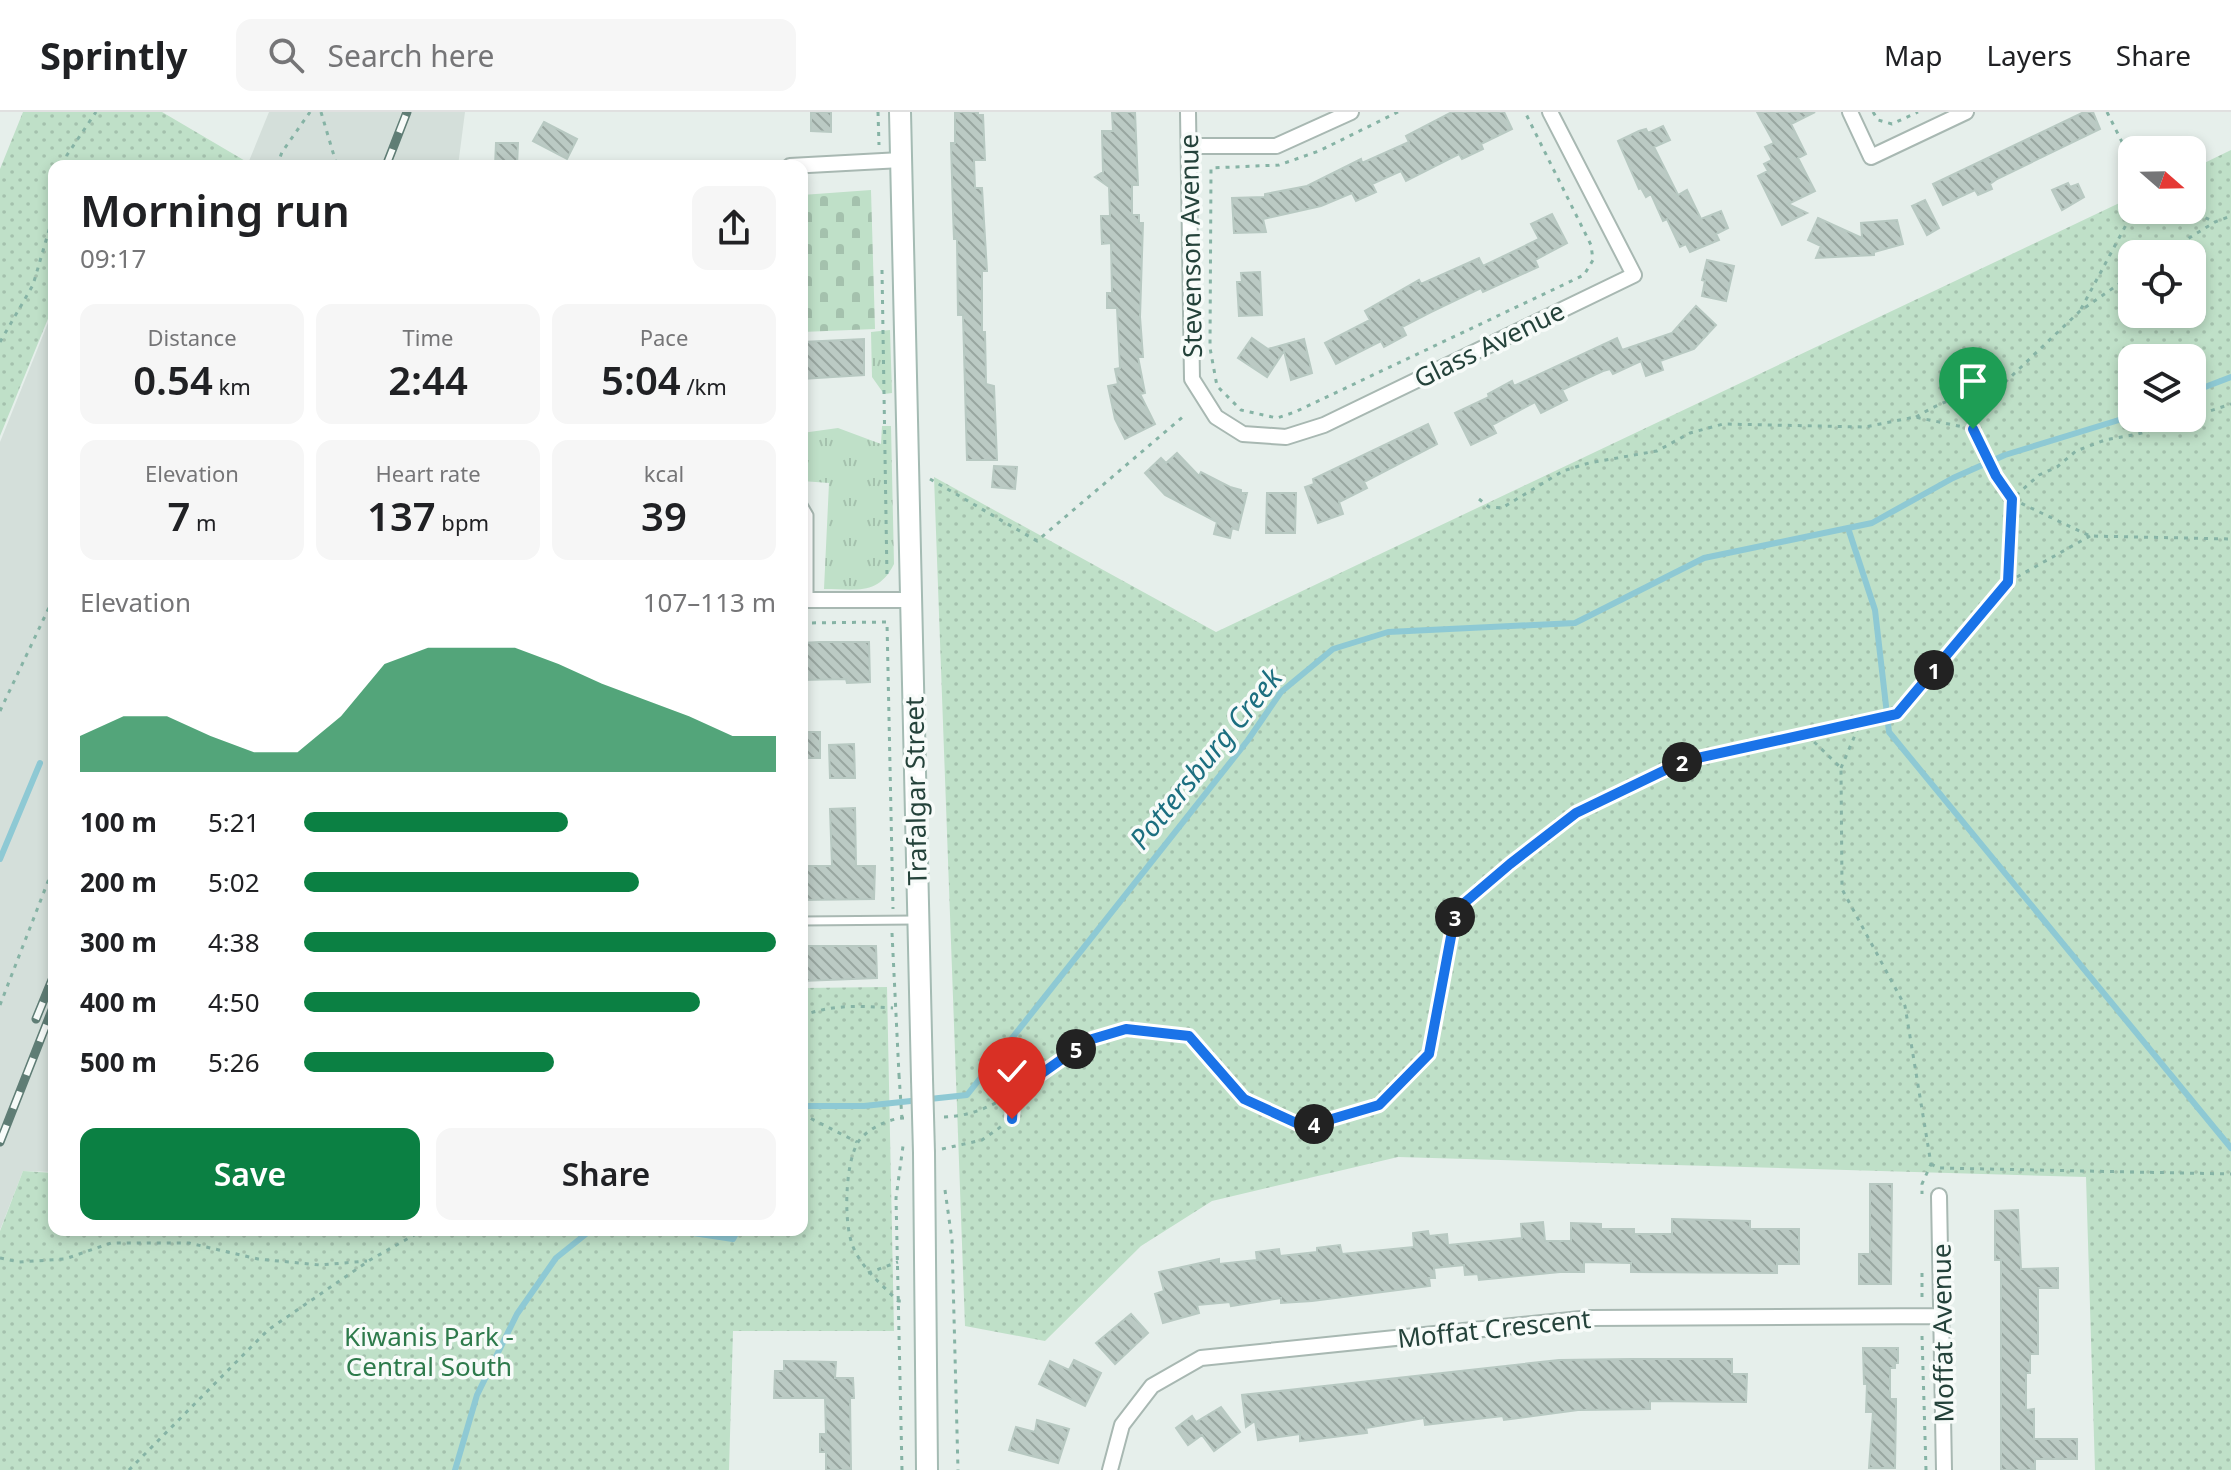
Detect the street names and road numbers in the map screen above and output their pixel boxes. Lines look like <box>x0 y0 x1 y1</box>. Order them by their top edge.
street label: Stevenson Avenue <box>1170 134 1210 358</box>
street label: Glass Avenue <box>1408 292 1570 396</box>
street label: Trafalgar Street <box>895 696 935 886</box>
street label: Moffat Avenue <box>1922 1243 1962 1423</box>
street label: Moffat Crescent <box>1395 1300 1593 1356</box>

